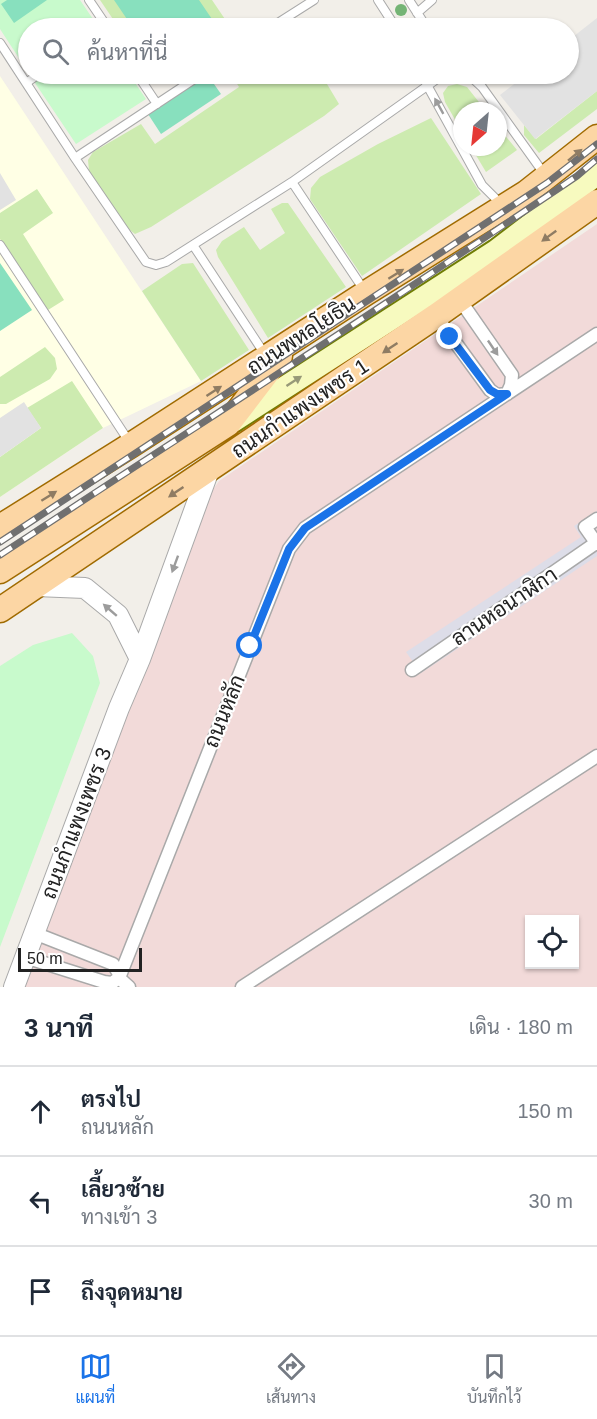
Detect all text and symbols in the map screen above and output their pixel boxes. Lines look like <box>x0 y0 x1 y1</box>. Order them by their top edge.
search box <box>18 18 579 84</box>
icon: search <box>39 35 72 68</box>
text: ค้นหาที่นี่ <box>87 40 167 65</box>
one-way arrow <box>434 97 444 114</box>
north arrow <box>453 102 507 156</box>
one-way arrow <box>567 149 582 162</box>
one-way arrow <box>542 230 558 242</box>
one-way arrow <box>388 269 404 280</box>
street label: ถนนพหลโยธิน <box>242 291 359 379</box>
route end <box>436 323 462 349</box>
one-way arrow <box>487 340 498 356</box>
one-way arrow <box>382 342 398 354</box>
street label: ถนนกำแพงเพชร 1 <box>227 354 373 462</box>
one-way arrow <box>286 375 302 387</box>
one-way arrow <box>206 386 222 397</box>
one-way arrow <box>168 486 184 498</box>
one-way arrow <box>41 490 57 502</box>
one-way arrow <box>169 555 179 573</box>
street label: ลานหอนาฬิกา <box>447 562 561 650</box>
one-way arrow <box>103 603 118 617</box>
route start <box>236 632 262 658</box>
street label: ถนนหลัก <box>199 671 249 751</box>
street label: ถนนกำแพงเพชร 3 <box>37 744 115 902</box>
map controls <box>525 915 579 969</box>
button: locate <box>525 915 579 969</box>
scale bar <box>18 945 142 972</box>
text: 50 m <box>27 950 63 967</box>
text: 3 นาที <box>24 1013 93 1043</box>
text: เดิน · 180 m <box>469 1016 573 1038</box>
text: ตรงไป <box>81 1087 141 1112</box>
icon: ahead <box>24 1095 57 1128</box>
text: 150 m <box>517 1100 573 1122</box>
text: ถนนหลัก <box>81 1116 154 1138</box>
text: เลี้ยวซ้าย <box>81 1177 165 1202</box>
icon: left <box>24 1185 57 1218</box>
text: 30 m <box>529 1190 573 1212</box>
text: ทางเข้า 3 <box>81 1206 157 1228</box>
icon: arrive <box>24 1275 57 1308</box>
text: ถึงจุดหมาย <box>81 1280 183 1305</box>
tab: แผนที่ <box>75 1350 115 1407</box>
tab: เส้นทาง <box>266 1350 316 1407</box>
tab: บันทึกไว้ <box>467 1350 522 1407</box>

